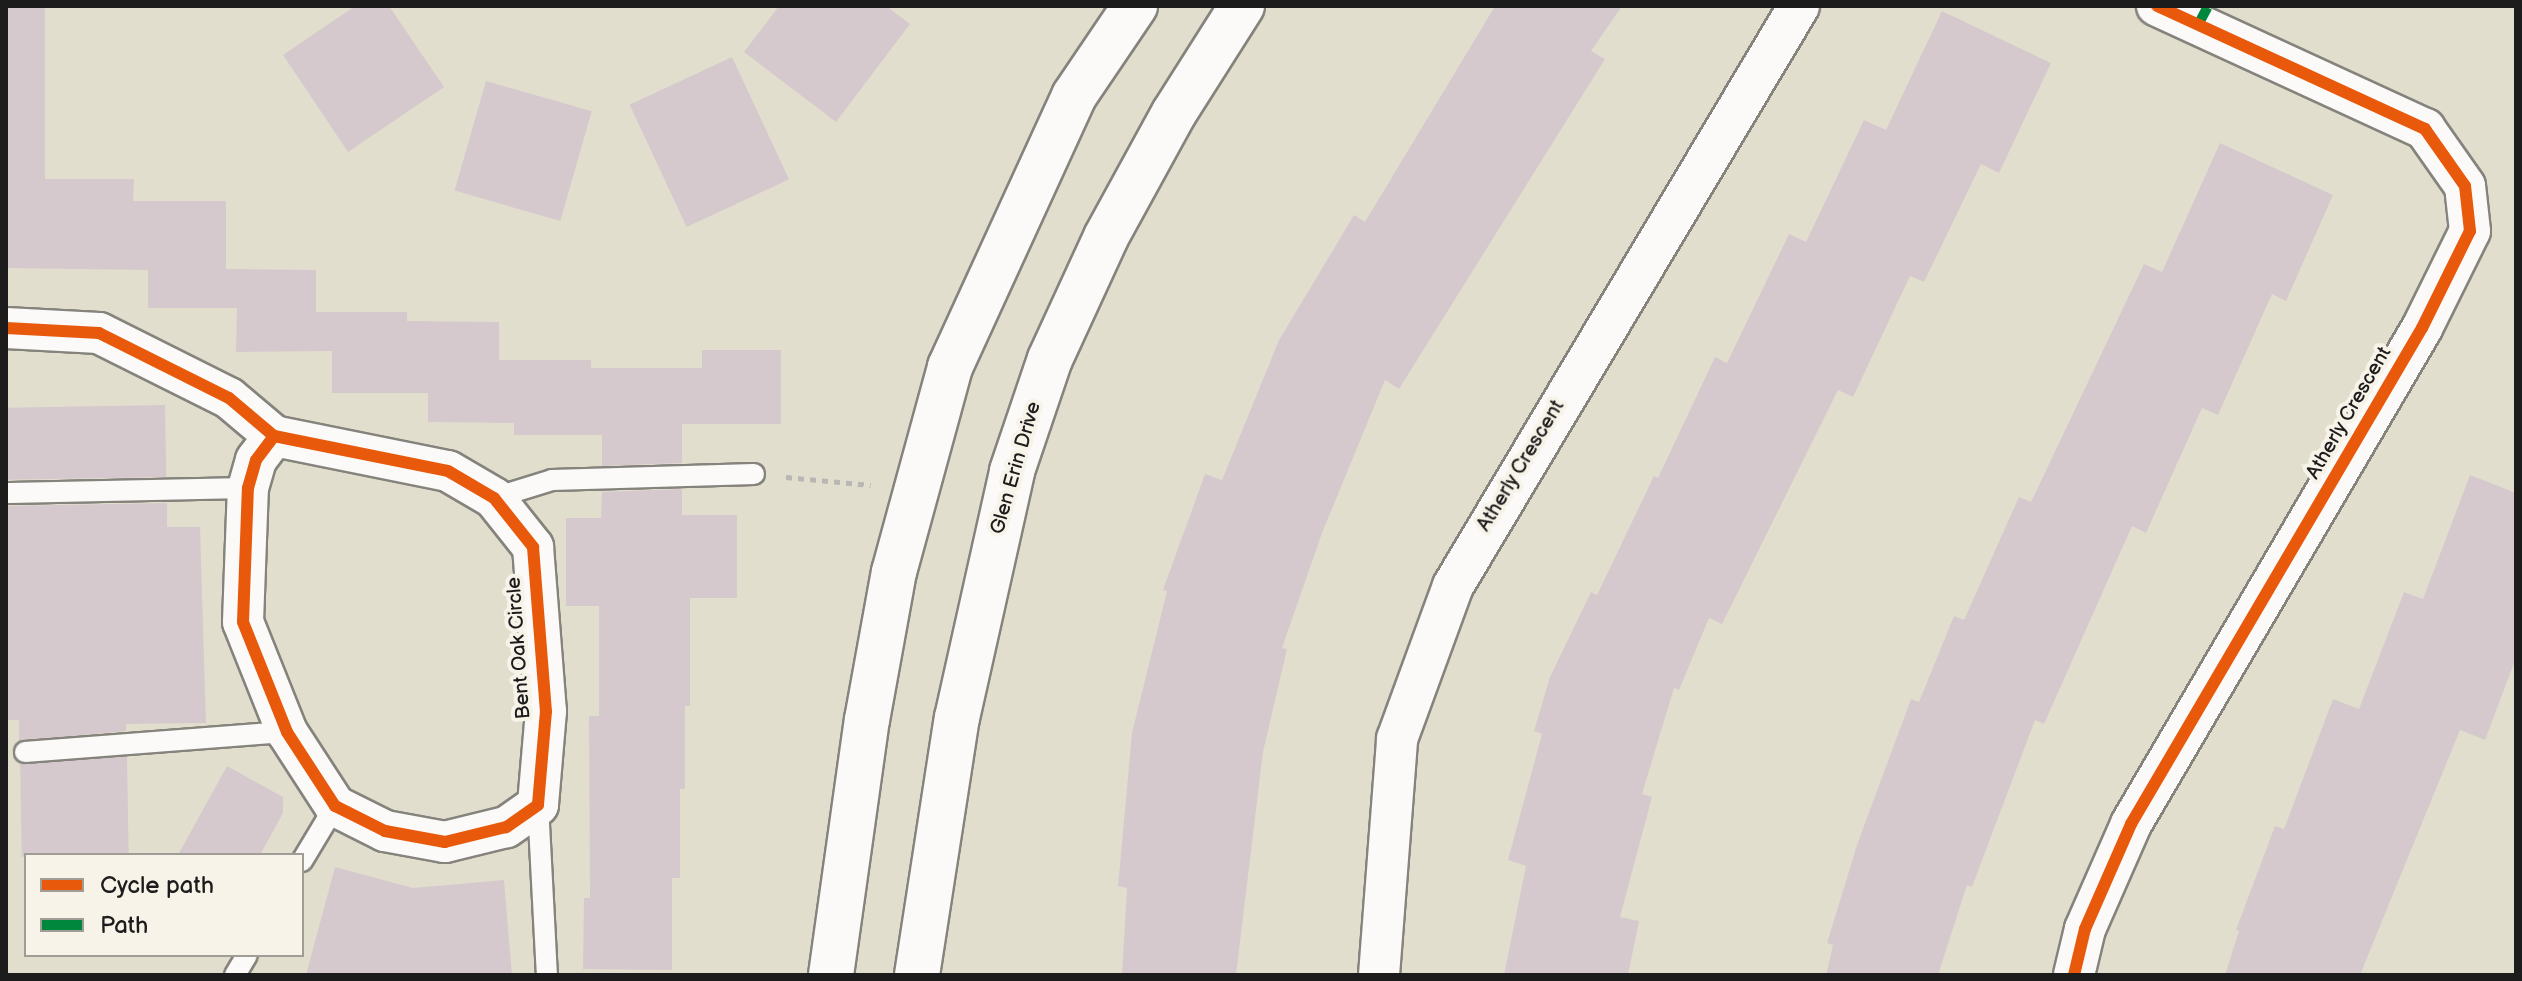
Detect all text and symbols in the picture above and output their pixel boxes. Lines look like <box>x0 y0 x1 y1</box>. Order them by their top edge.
street label: Atherly Crescent <box>2301 342 2397 484</box>
street label: Atherly Crescent <box>1472 395 1570 537</box>
street label: Glen Erin Drive <box>986 399 1046 537</box>
street label: Bent Oak Circle <box>502 576 536 720</box>
legend <box>24 853 304 957</box>
text: Cycle path <box>100 871 214 900</box>
text: Path <box>100 911 148 940</box>

